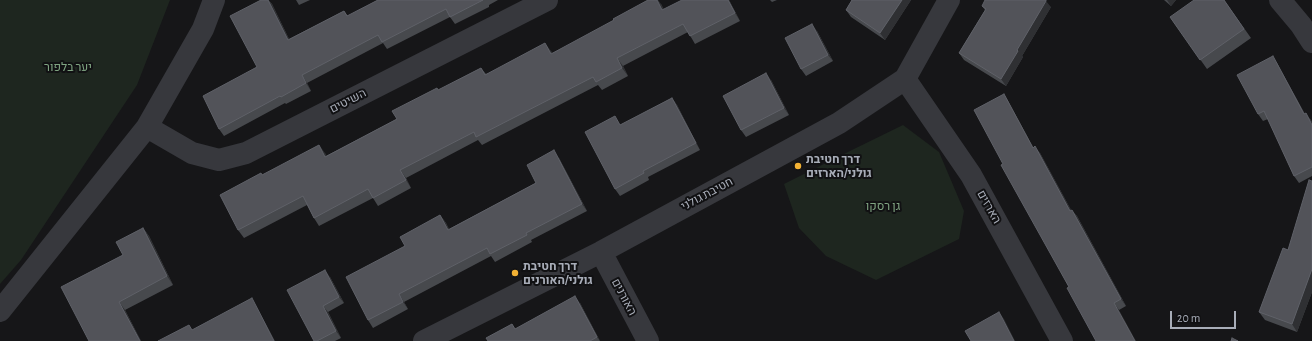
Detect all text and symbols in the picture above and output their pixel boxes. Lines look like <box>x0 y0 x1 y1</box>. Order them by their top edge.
park label: יער בלפור <box>44 60 92 74</box>
street label: השיטים <box>327 86 369 116</box>
place label: דרך חטיבת גולני/הארזים <box>806 152 872 180</box>
marker: דרך חטיבת גולני/הארזים <box>793 161 803 171</box>
street label: חטיבת גולני <box>679 174 735 214</box>
street label: הארזים <box>974 188 1004 226</box>
park label: גן רסקו <box>866 199 900 213</box>
place label: דרך חטיבת גולני/האורנים <box>523 259 593 287</box>
marker: דרך חטיבת גולני/האורנים <box>510 268 520 278</box>
street label: האורנים <box>608 276 640 318</box>
scale bar <box>1172 303 1238 329</box>
text: 20 m <box>1177 312 1200 324</box>

